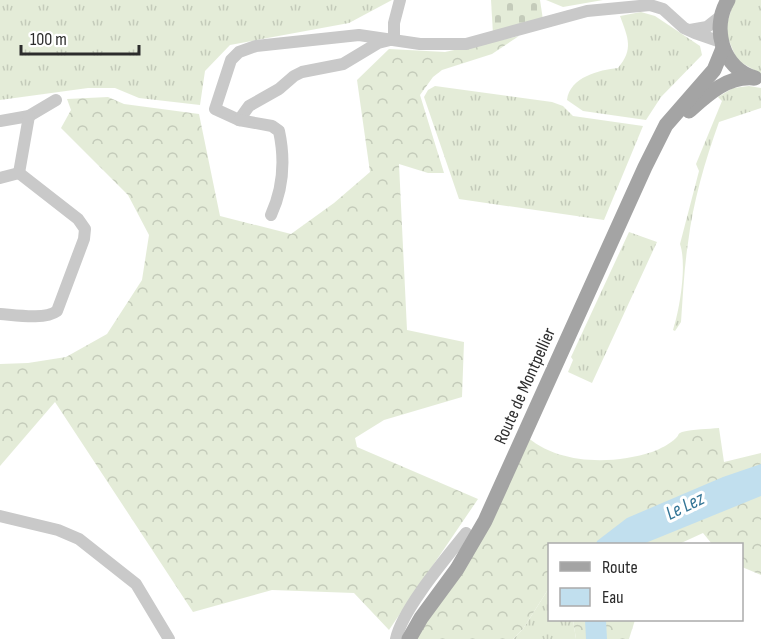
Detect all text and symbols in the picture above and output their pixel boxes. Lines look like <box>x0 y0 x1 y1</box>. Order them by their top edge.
scale bar <box>21 18 140 56</box>
text: 100 m <box>30 29 67 50</box>
street label: Route de Montpellier <box>490 325 560 447</box>
water label: Le Lez <box>662 486 709 526</box>
legend <box>548 543 743 621</box>
text: Route <box>602 557 638 578</box>
text: Eau <box>602 587 624 608</box>

